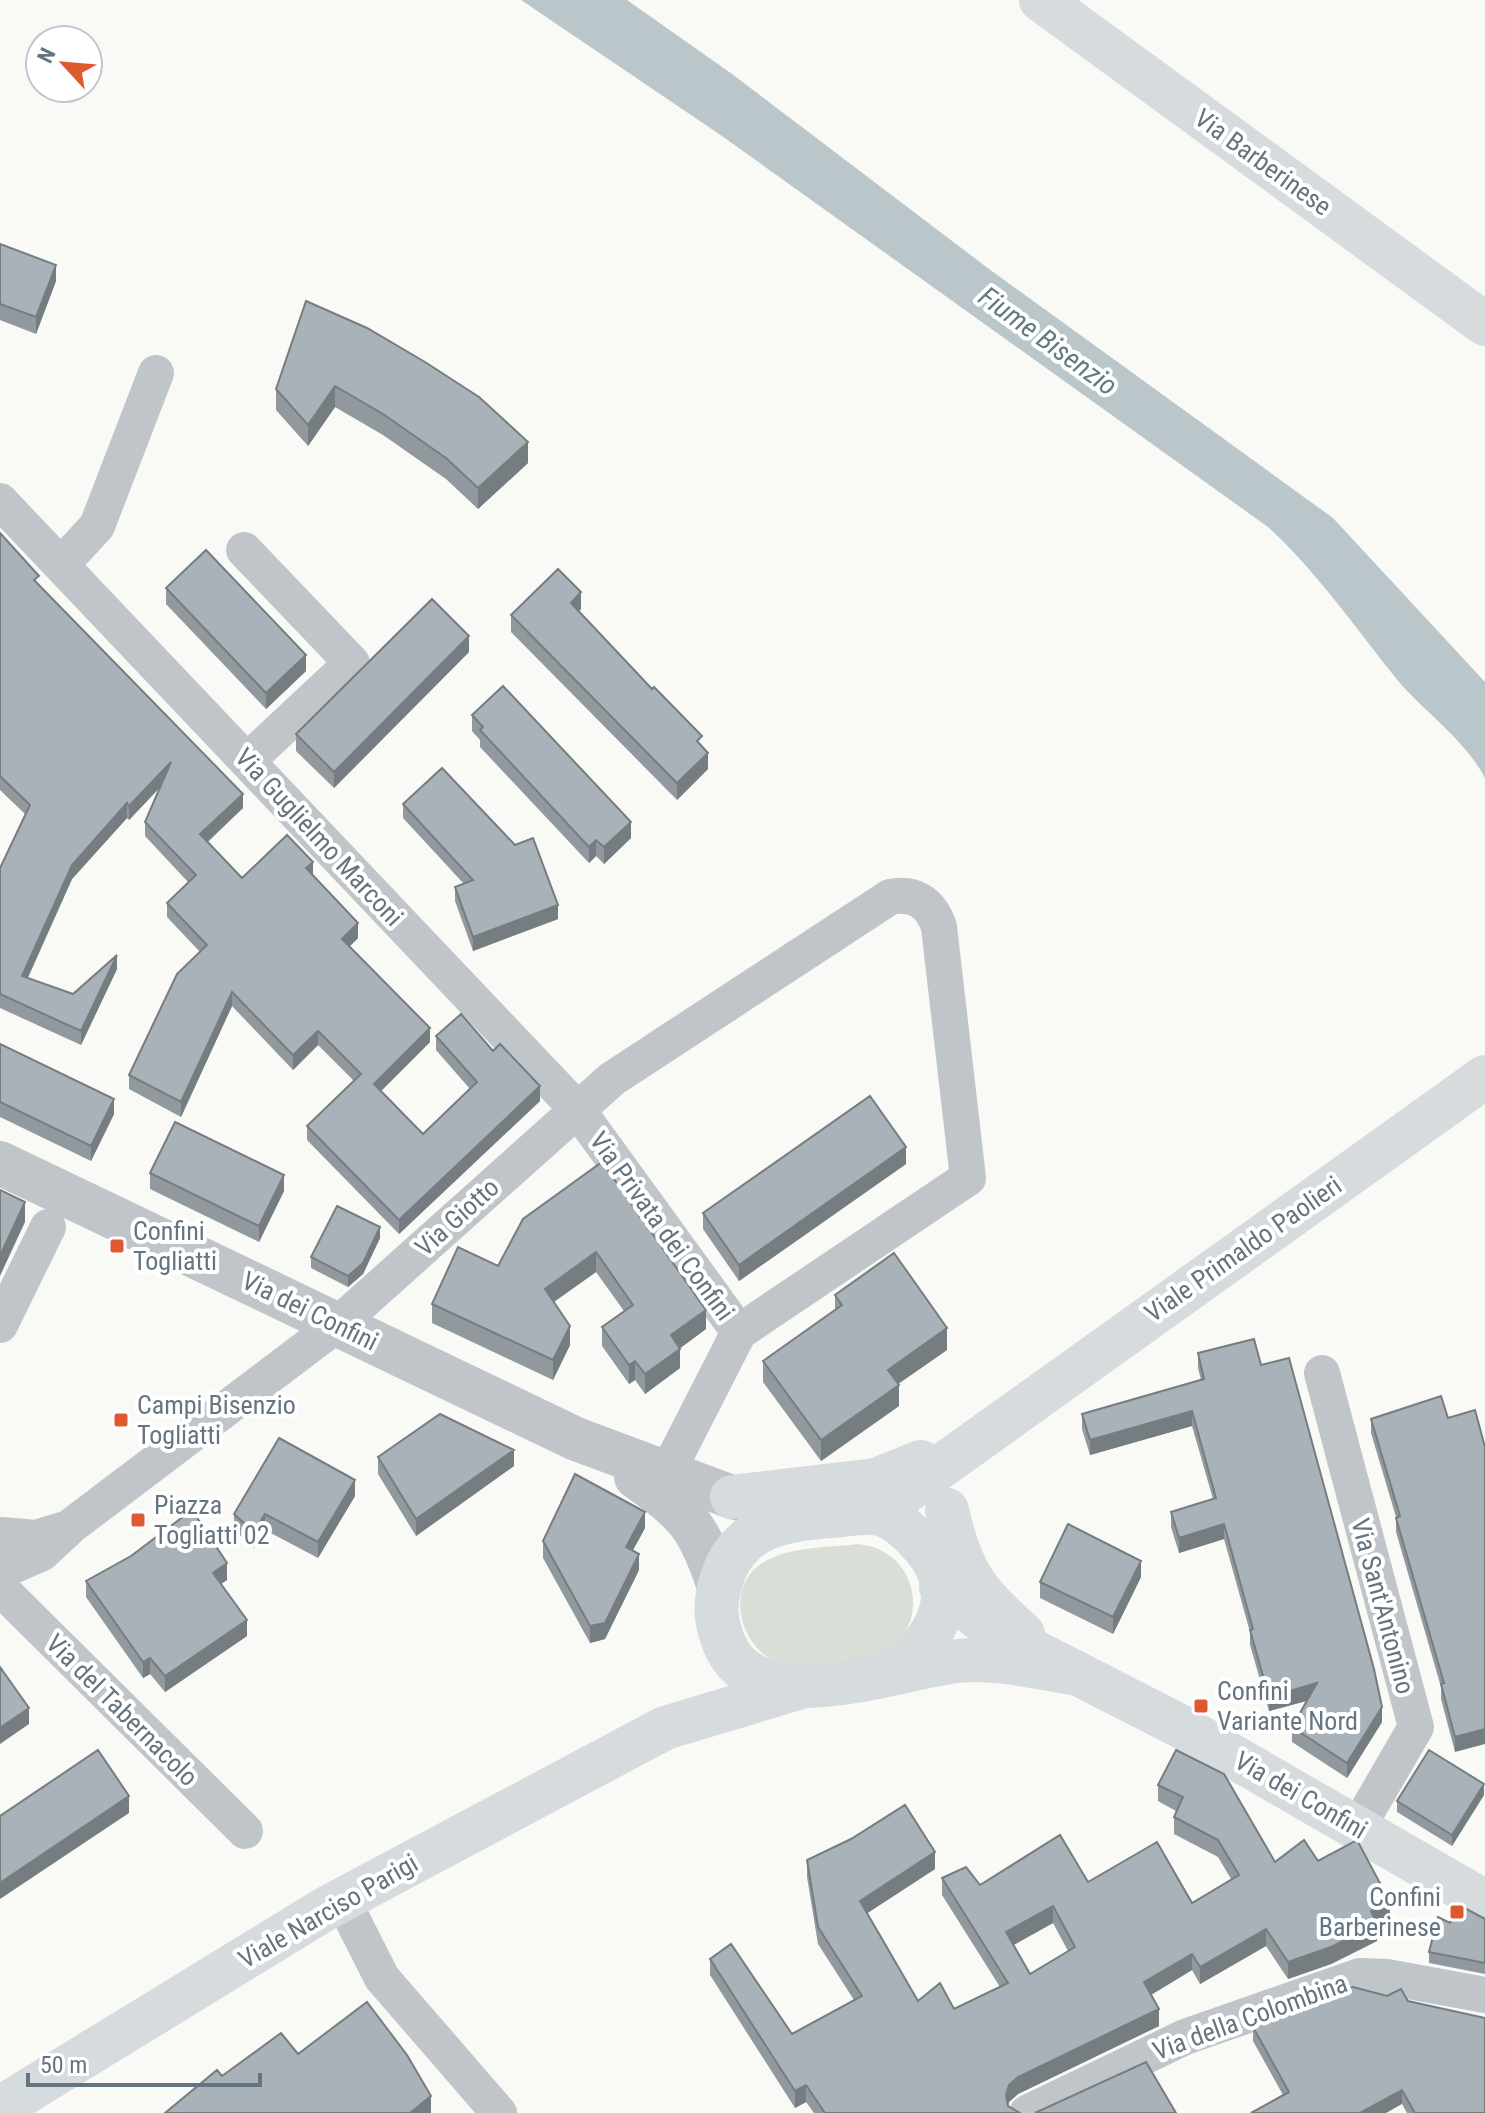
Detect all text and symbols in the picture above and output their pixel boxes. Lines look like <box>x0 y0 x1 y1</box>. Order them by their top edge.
north arrow <box>24 24 104 104</box>
text: N <box>32 44 61 67</box>
street label: Via Barberinese <box>1189 102 1337 222</box>
water label: Fiume Bisenzio <box>972 280 1124 402</box>
street label: Via Guglielmo Marconi <box>229 742 409 932</box>
street label: Via Privata dei Confini <box>584 1126 740 1326</box>
street label: Viale Primaldo Paolieri <box>1139 1170 1347 1328</box>
street label: Via Giotto <box>409 1172 505 1262</box>
place label: Confini Togliatti <box>133 1216 217 1276</box>
marker: Confini Togliatti <box>108 1237 126 1255</box>
street label: Via dei Confini <box>237 1265 383 1357</box>
place label: Campi Bisenzio Togliatti <box>137 1390 296 1450</box>
marker: Campi Bisenzio Togliatti <box>112 1411 130 1429</box>
place label: Piazza Togliatti 02 <box>154 1490 270 1550</box>
marker: Piazza Togliatti 02 <box>129 1511 147 1529</box>
street label: Via Sant'Antonino <box>1345 1515 1421 1697</box>
street label: Via del Tabernacolo <box>40 1628 204 1792</box>
place label: Confini Variante Nord <box>1217 1676 1358 1736</box>
marker: Confini Variante Nord <box>1192 1697 1210 1715</box>
street label: Via dei Confini <box>1230 1745 1372 1845</box>
street label: Viale Narciso Parigi <box>233 1848 423 1974</box>
place label: Confini Barberinese <box>1319 1882 1441 1942</box>
marker: Confini Barberinese <box>1448 1903 1466 1921</box>
street label: Via della Colombina <box>1149 1968 1351 2066</box>
scale bar <box>28 2037 260 2087</box>
text: 50 m <box>40 2051 87 2079</box>

